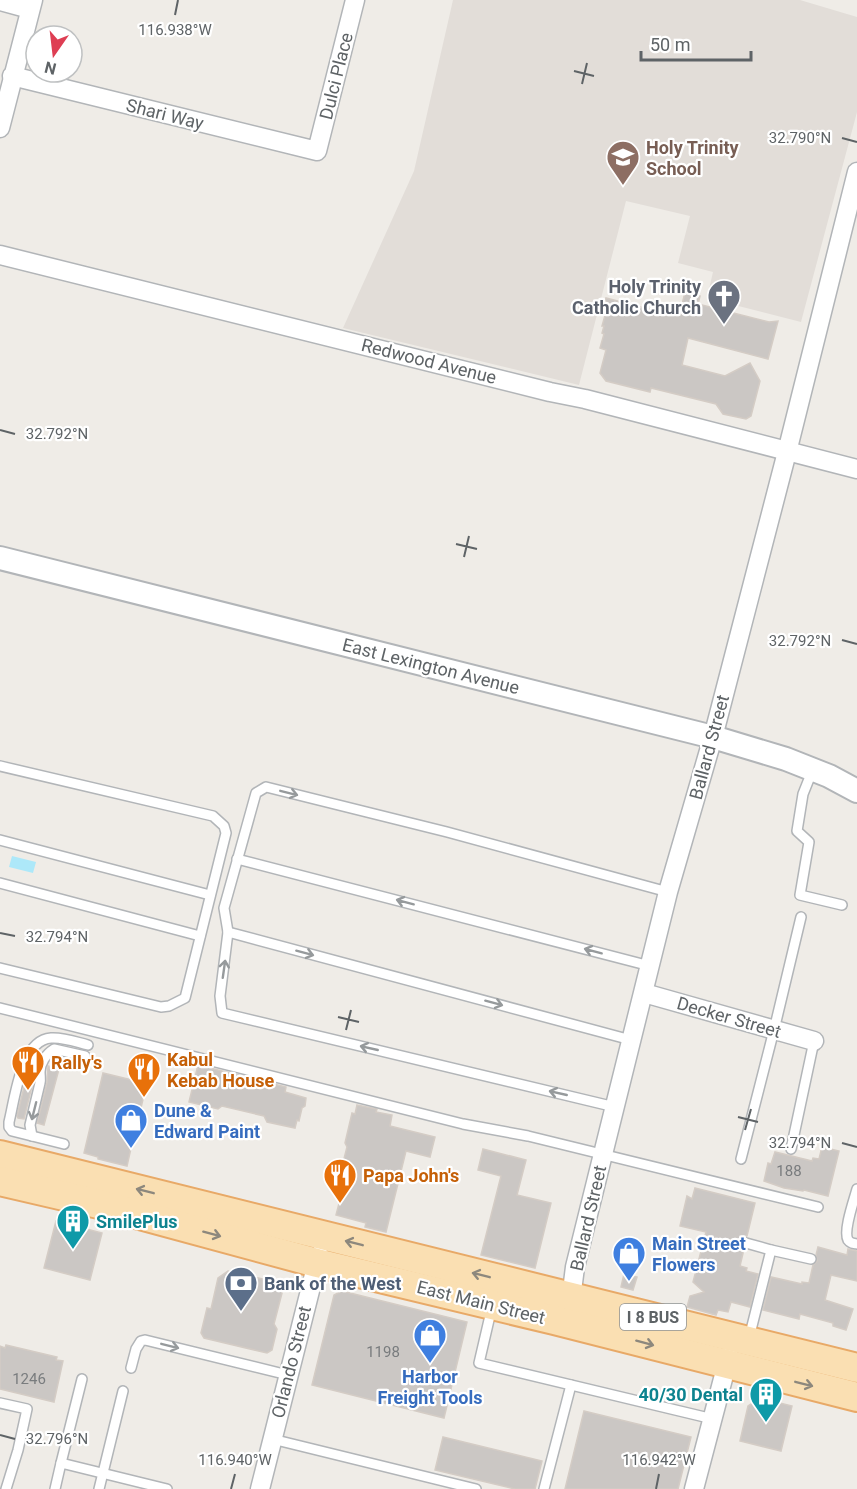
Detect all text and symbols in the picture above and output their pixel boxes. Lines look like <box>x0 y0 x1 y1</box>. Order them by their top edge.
text: 116.938°W <box>138 21 212 39</box>
north arrow <box>24 24 84 84</box>
scale bar <box>641 24 750 62</box>
street label: Dulci Place <box>315 30 357 122</box>
text: 50 m <box>650 34 690 55</box>
text: N <box>43 57 58 79</box>
street label: Shari Way <box>124 94 206 134</box>
text: 32.790°N <box>769 129 831 147</box>
place label: Holy Trinity School <box>646 137 740 179</box>
school or university icon: Holy Trinity School <box>605 139 641 186</box>
place label: Holy Trinity Catholic Church <box>572 276 702 318</box>
church icon: Holy Trinity Catholic Church <box>706 278 742 325</box>
street label: Redwood Avenue <box>359 334 499 388</box>
text: 32.792°N <box>26 425 88 443</box>
text: 32.792°N <box>769 632 831 650</box>
street label: East Lexington Avenue <box>340 634 522 698</box>
street label: Ballard Street <box>685 692 733 802</box>
one-way arrow <box>279 787 298 799</box>
one-way arrow <box>395 896 414 908</box>
text: 32.794°N <box>26 928 88 946</box>
one-way arrow <box>584 945 603 956</box>
one-way arrow <box>295 947 314 959</box>
one-way arrow <box>218 960 229 979</box>
street label: Decker Street <box>675 992 784 1042</box>
one-way arrow <box>484 998 503 1009</box>
one-way arrow <box>360 1042 379 1053</box>
restaurant icon: Rally's <box>10 1044 46 1091</box>
place label: Kabul Kebab House <box>167 1049 274 1091</box>
restaurant icon: Kabul Kebab House <box>126 1051 162 1098</box>
place label: Rally's <box>51 1052 102 1073</box>
one-way arrow <box>549 1087 568 1099</box>
place label: Dune & Edward Paint <box>154 1100 260 1142</box>
one-way arrow <box>27 1101 39 1120</box>
shop icon: Dune & Edward Paint <box>113 1102 149 1149</box>
text: 32.794°N <box>769 1134 831 1152</box>
restaurant icon: Papa John's <box>322 1157 358 1204</box>
house number: 188 <box>776 1162 802 1180</box>
street label: Ballard Street <box>566 1163 610 1273</box>
place label: Papa John's <box>363 1165 459 1186</box>
one-way arrow <box>135 1185 154 1196</box>
building icon: SmilePlus <box>55 1203 91 1250</box>
place label: SmilePlus <box>96 1211 178 1232</box>
one-way arrow <box>202 1229 221 1240</box>
place label: Main Street Flowers <box>652 1233 746 1275</box>
shop icon: Main Street Flowers <box>611 1235 647 1282</box>
one-way arrow <box>344 1237 363 1249</box>
bank icon: Bank of the West <box>223 1265 259 1312</box>
one-way arrow <box>472 1269 491 1281</box>
place label: Bank of the West <box>264 1273 401 1294</box>
street label: East Main Street <box>415 1276 547 1328</box>
street label: Orlando Street <box>267 1304 315 1420</box>
road number: I 8 BUS <box>620 1304 686 1330</box>
shop icon: Harbor Freight Tools <box>412 1317 448 1364</box>
one-way arrow <box>635 1338 654 1350</box>
one-way arrow <box>160 1340 179 1352</box>
house number: 1198 <box>366 1343 400 1361</box>
place label: Harbor Freight Tools <box>378 1366 482 1408</box>
house number: 1246 <box>12 1370 46 1388</box>
building icon: 40/30 Dental <box>748 1376 784 1423</box>
one-way arrow <box>794 1379 813 1390</box>
place label: 40/30 Dental <box>639 1384 743 1405</box>
text: 32.796°N <box>26 1430 88 1448</box>
text: 116.940°W <box>198 1451 272 1469</box>
text: 116.942°W <box>622 1451 696 1469</box>

